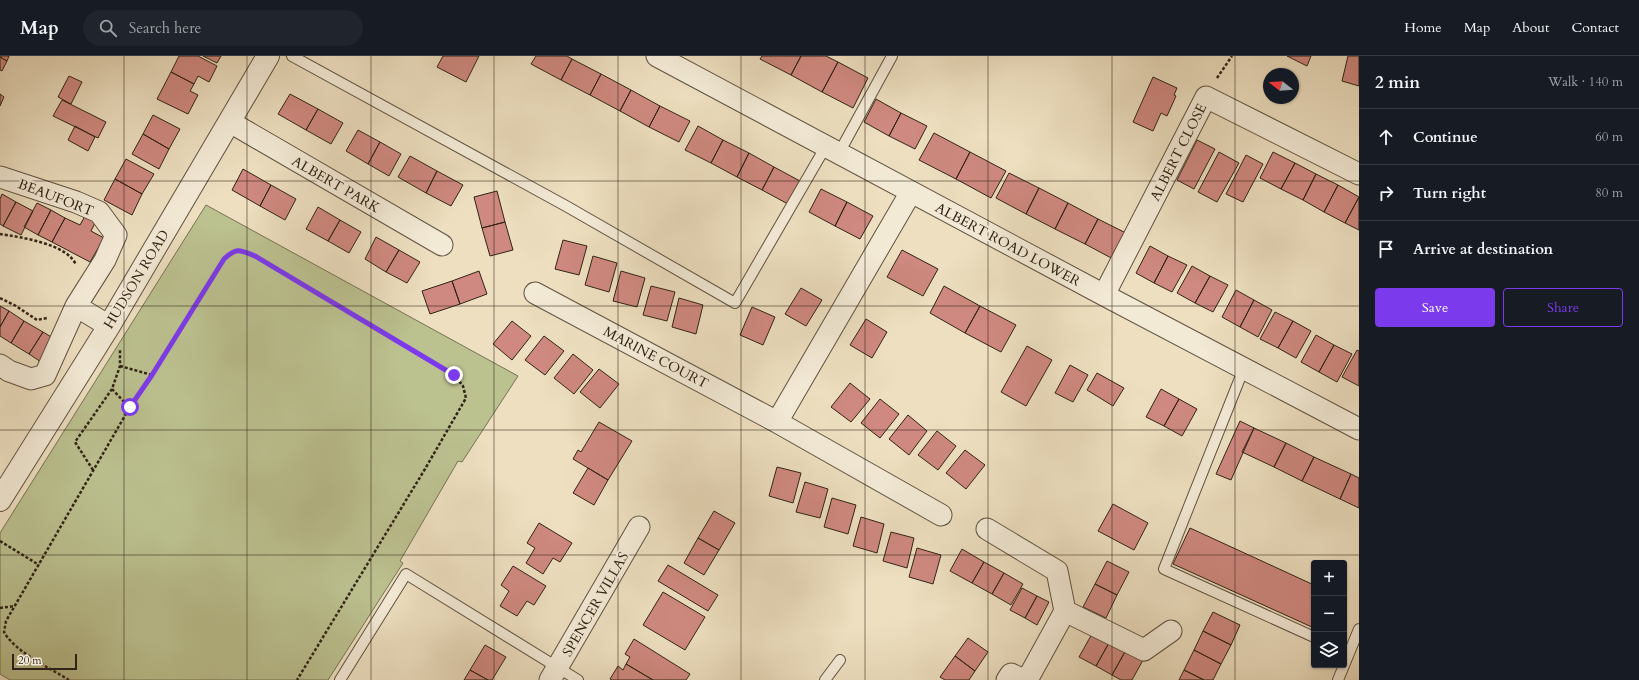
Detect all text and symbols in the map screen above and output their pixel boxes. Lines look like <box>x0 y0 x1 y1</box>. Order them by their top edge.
search box <box>83 10 363 46</box>
text: Map <box>20 15 59 41</box>
icon: search <box>97 17 119 39</box>
text: Search here <box>129 18 201 38</box>
text: Home <box>1404 18 1442 37</box>
text: Map <box>1464 18 1490 37</box>
text: About <box>1512 18 1549 37</box>
text: Contact <box>1571 18 1619 37</box>
north arrow <box>1263 68 1299 104</box>
text: 2 min <box>1375 71 1420 94</box>
text: Walk · 140 m <box>1548 73 1623 91</box>
street label: ALBERT CLOSE <box>1146 100 1211 204</box>
icon: ahead <box>1375 126 1397 148</box>
text: Continue <box>1413 127 1478 147</box>
text: 60 m <box>1595 128 1623 146</box>
street label: ALBERT PARK <box>288 152 384 218</box>
street label: BEAUFORT <box>15 174 96 221</box>
icon: right <box>1375 182 1397 204</box>
text: Turn right <box>1413 183 1486 203</box>
text: 80 m <box>1595 184 1623 202</box>
street label: ALBERT ROAD LOWER <box>932 198 1084 291</box>
street label: HUDSON ROAD <box>99 226 174 332</box>
icon: arrive <box>1375 238 1397 260</box>
text: Arrive at destination <box>1413 239 1553 259</box>
button: Save <box>1375 288 1495 327</box>
button: Share <box>1503 288 1623 327</box>
street label: MARINE COURT <box>600 322 712 393</box>
route end <box>445 366 463 384</box>
route start <box>121 398 139 416</box>
street label: SPENCER VILLAS <box>558 549 633 660</box>
map controls <box>1311 560 1347 668</box>
button: + <box>1311 560 1347 596</box>
button: − <box>1311 596 1347 632</box>
button: layers <box>1311 632 1347 668</box>
scale bar <box>12 652 77 671</box>
text: 20 m <box>18 653 42 668</box>

